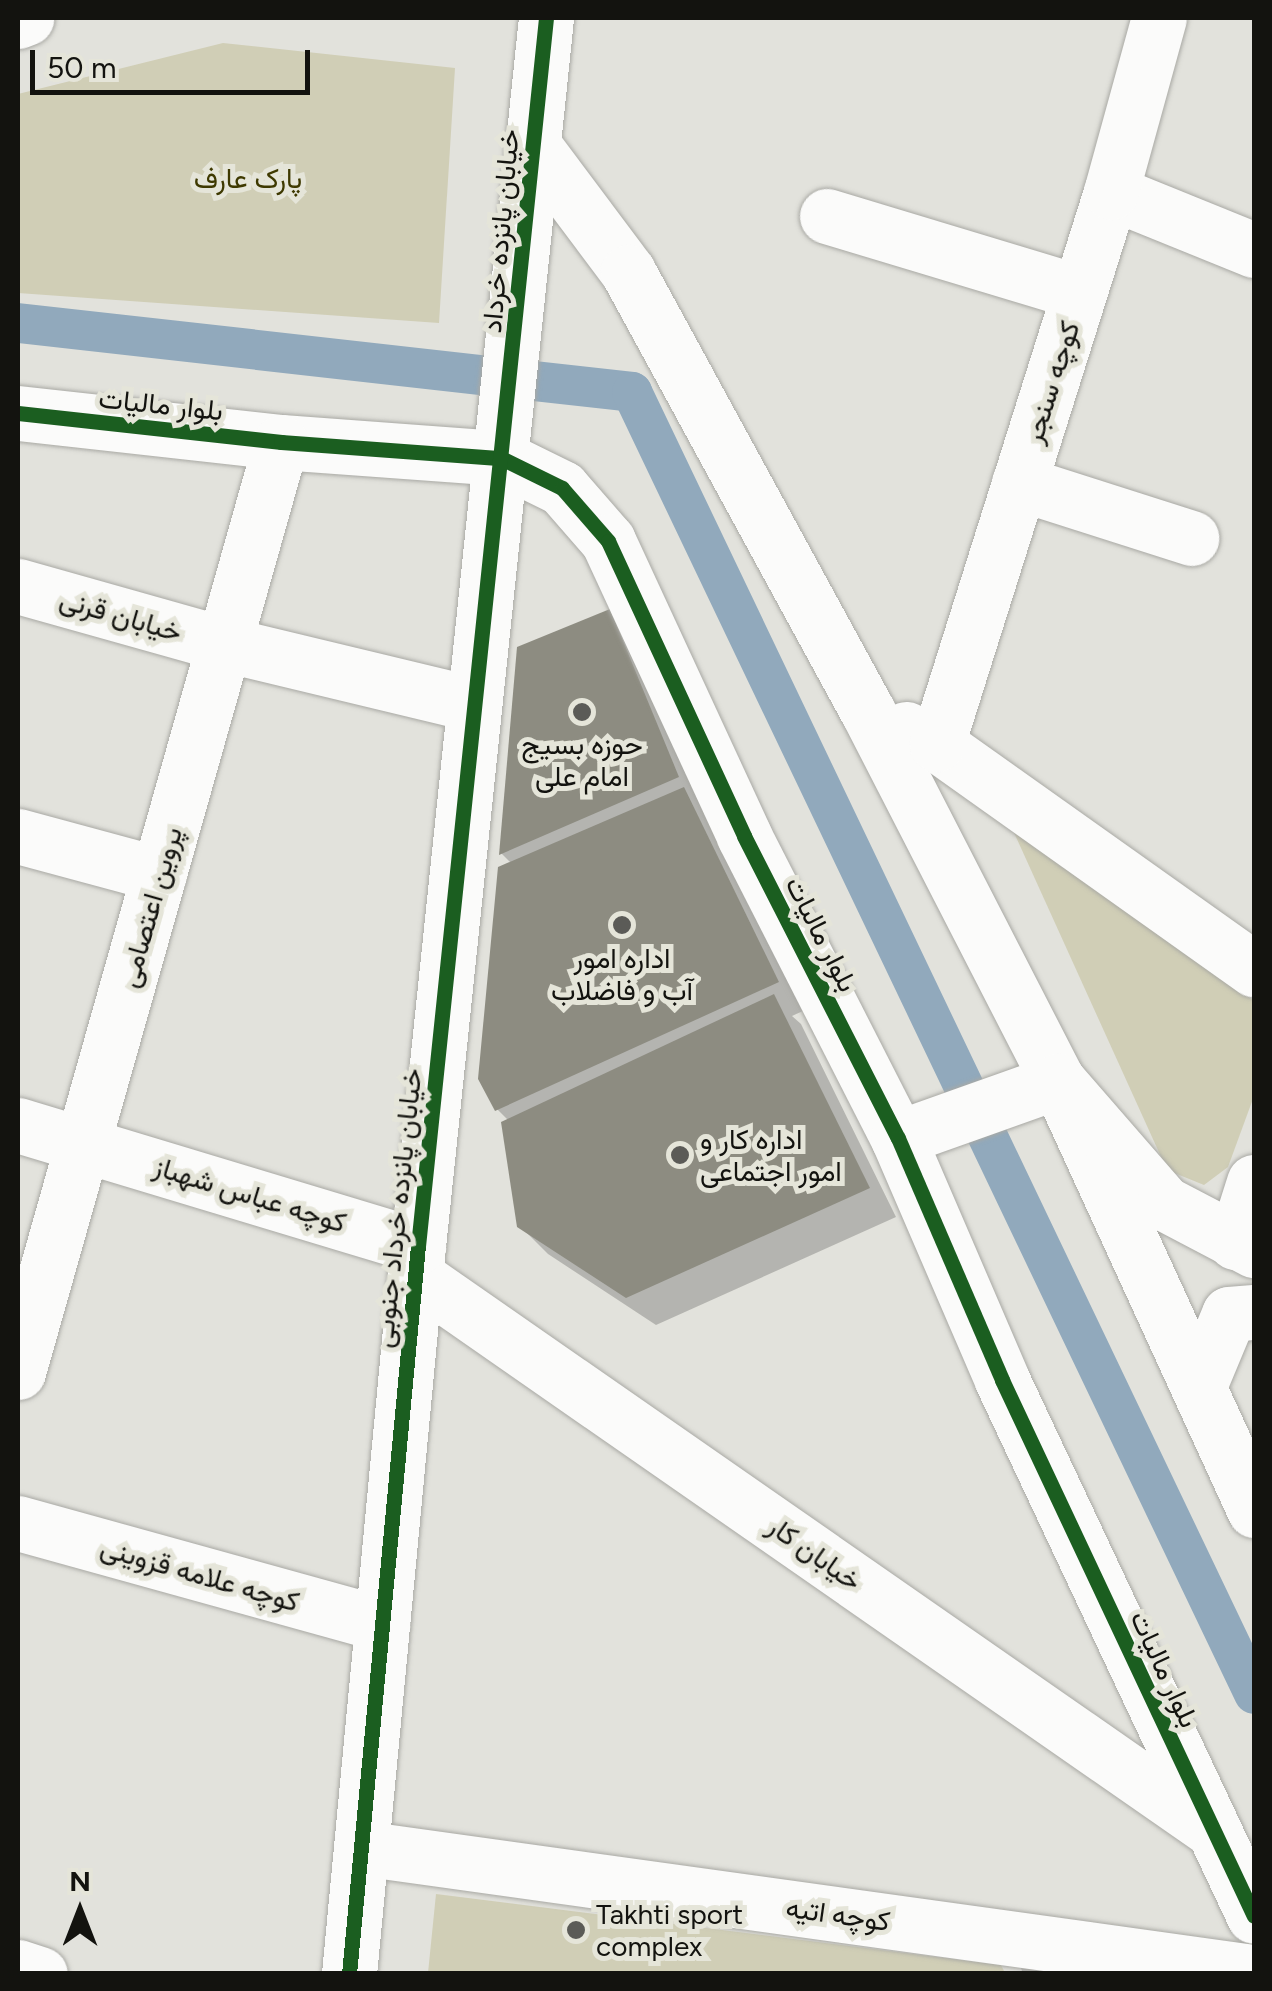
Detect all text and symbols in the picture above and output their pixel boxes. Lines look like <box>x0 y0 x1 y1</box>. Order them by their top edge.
scale bar <box>35 30 315 92</box>
text: 50 m <box>47 49 116 86</box>
street label: خیابان پانزده خرداد <box>474 128 526 334</box>
park label: پارک عارف <box>194 161 302 195</box>
street label: کوچه سنجر <box>1015 317 1087 447</box>
street label: بلوار مالیات <box>97 381 225 427</box>
street label: خیابان قرنی <box>56 582 186 648</box>
marker: حوزه بسیج امام علی <box>571 701 593 723</box>
place label: حوزه بسیج امام علی <box>521 727 643 793</box>
street label: پروین اعتصامی <box>111 823 189 991</box>
street label: بلوار مالیات <box>779 871 865 997</box>
marker: اداره امور آب و فاضلاب <box>611 914 633 936</box>
place label: اداره امور آب و فاضلاب <box>551 941 693 1007</box>
street label: خیابان پانزده خرداد جنوبی <box>366 1067 428 1349</box>
place label: اداره کار و امور اجتماعی <box>700 1122 842 1188</box>
marker: اداره کار و امور اجتماعی <box>669 1144 691 1166</box>
street label: کوچه عباس شهباز <box>150 1149 350 1239</box>
street label: خیابان کار <box>762 1509 868 1597</box>
street label: کوچه علامه قزوینی <box>97 1530 303 1618</box>
street label: بلوار مالیات <box>1123 1605 1207 1733</box>
north arrow <box>30 1861 130 1961</box>
text: N <box>69 1864 91 1898</box>
street label: کوچه اتیه <box>784 1890 892 1938</box>
place label: Takhti sport complex <box>596 1897 743 1963</box>
marker: Takhti sport complex <box>565 1919 587 1941</box>

